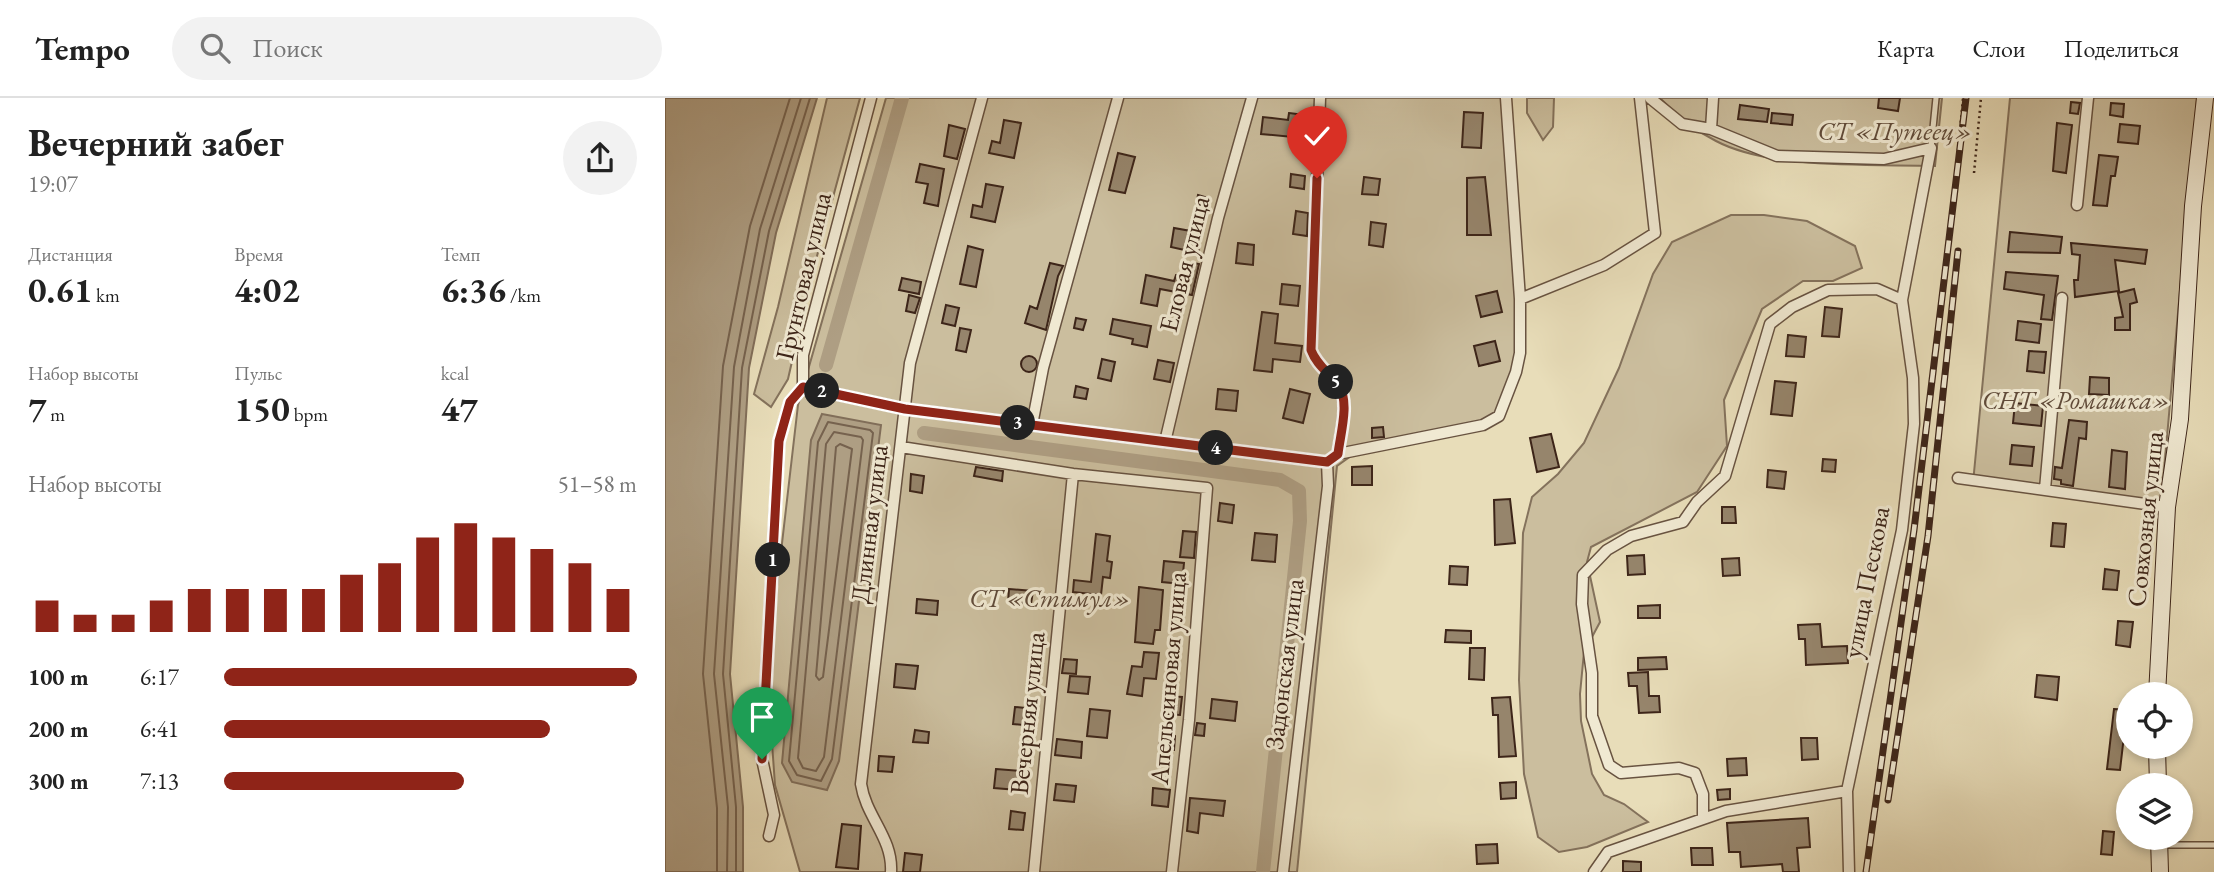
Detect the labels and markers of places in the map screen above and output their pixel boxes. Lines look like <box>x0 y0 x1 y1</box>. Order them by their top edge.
pin <box>1287 106 1347 178</box>
pin: 5 <box>1319 364 1353 400</box>
pin: 2 <box>805 374 839 408</box>
pin: 3 <box>1001 406 1035 440</box>
pin: 4 <box>1199 430 1233 466</box>
pin: 1 <box>755 542 791 578</box>
pin <box>732 687 792 759</box>

